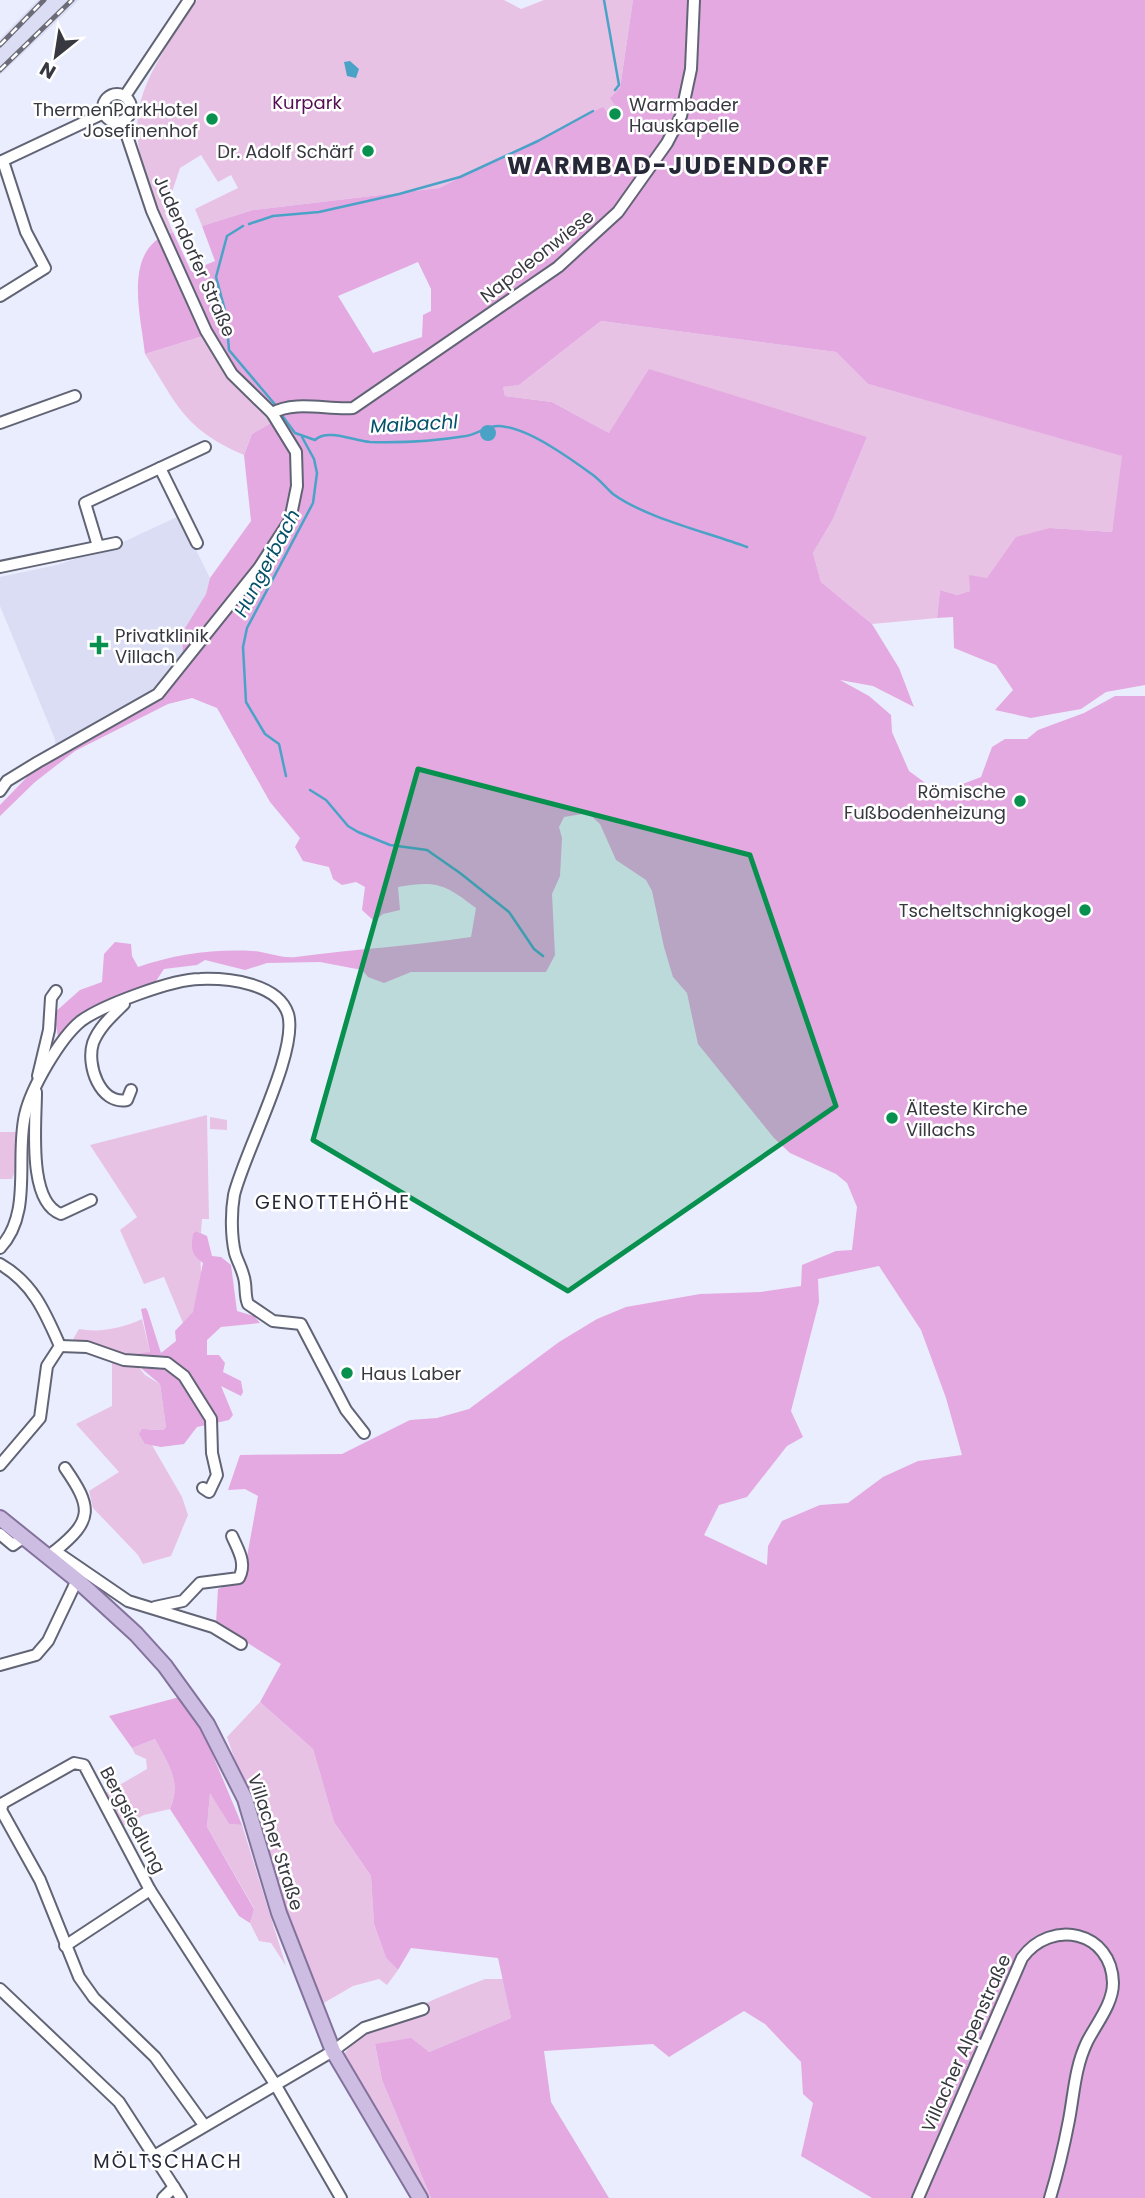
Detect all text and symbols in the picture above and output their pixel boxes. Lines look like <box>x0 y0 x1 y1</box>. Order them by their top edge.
north arrow <box>21 21 91 91</box>
text: N <box>35 55 61 86</box>
park label: Kurpark <box>272 90 342 115</box>
place label: Warmbader Hauskapelle <box>629 92 739 138</box>
place label: ThermenParkHotel Josefinenhof <box>33 97 198 143</box>
marker: Warmbader Hauskapelle <box>607 106 623 122</box>
marker: ThermenParkHotel Josefinenhof <box>204 111 220 127</box>
place label: Dr. Adolf Schärf <box>217 139 354 164</box>
marker: Dr. Adolf Schärf <box>360 143 376 159</box>
district label: WARMBAD-JUDENDORF <box>507 149 831 182</box>
street label: Judendorfer Straße <box>148 171 242 341</box>
street label: Napoleonwiese <box>475 204 599 308</box>
water label: Maibachl <box>369 408 459 440</box>
water label: Hungerbach <box>227 504 307 622</box>
place label: Privatklinik Villach <box>115 623 209 669</box>
marker: Privatklinik Villach <box>89 635 109 655</box>
place label: Römische Fußbodenheizung <box>844 779 1006 825</box>
marker: Römische Fußbodenheizung <box>1012 793 1028 809</box>
place label: Tscheltschnigkogel <box>899 898 1071 923</box>
marker: Tscheltschnigkogel <box>1077 902 1093 918</box>
place label: Älteste Kirche Villachs <box>906 1096 1028 1142</box>
marker: Älteste Kirche Villachs <box>884 1110 900 1126</box>
district label: GENOTTEHÖHE <box>255 1189 411 1216</box>
place label: Haus Laber <box>361 1361 462 1386</box>
marker: Haus Laber <box>339 1365 355 1381</box>
street label: Bergsiedlung <box>94 1762 172 1878</box>
street label: Villacher Straße <box>242 1771 310 1913</box>
street label: Villacher Alpenstraße <box>915 1950 1017 2136</box>
district label: MÖLTSCHACH <box>93 2148 243 2175</box>

